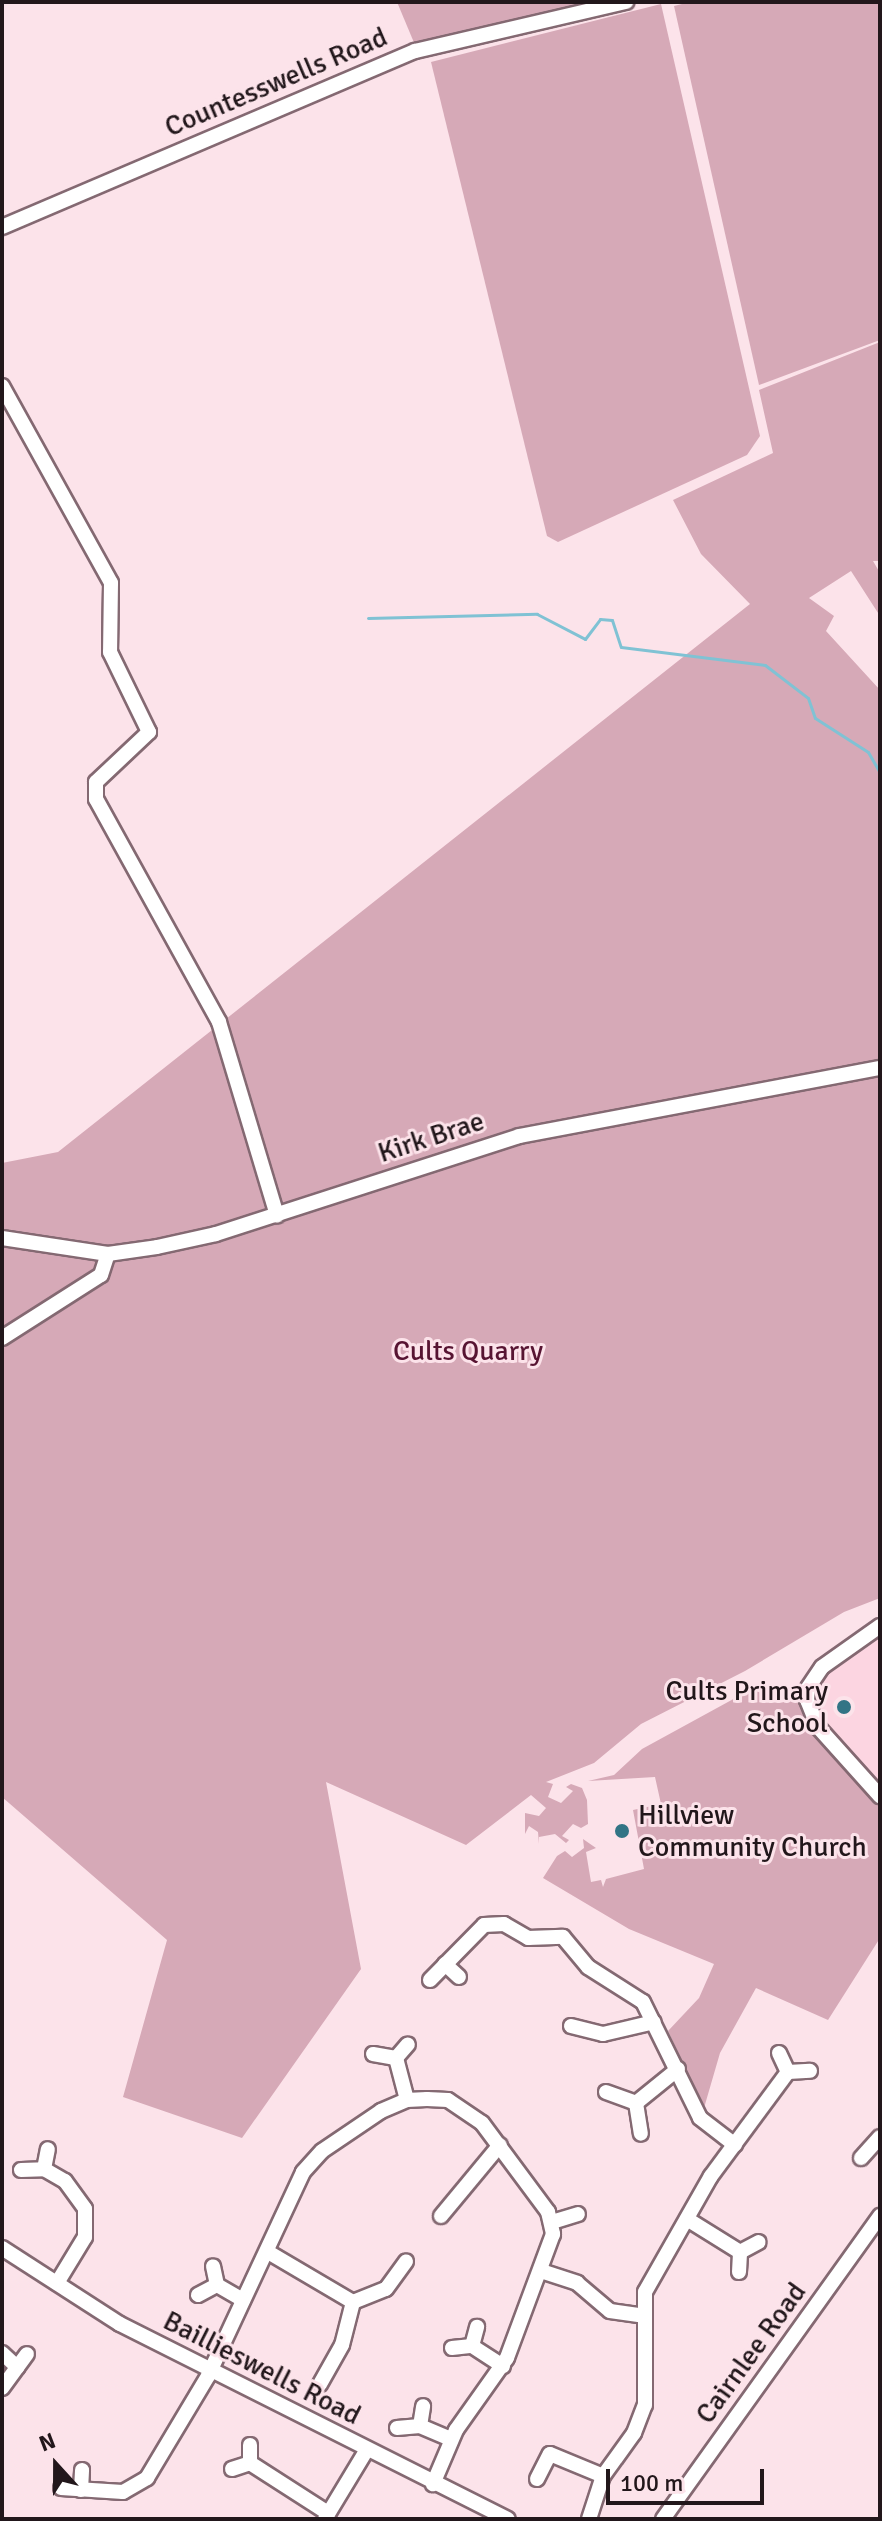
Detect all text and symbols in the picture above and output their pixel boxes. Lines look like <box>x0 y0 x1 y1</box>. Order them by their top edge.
street label: Countesswells Road <box>160 20 392 144</box>
street label: Kirk Brae <box>374 1104 488 1170</box>
park label: Cults Quarry <box>393 1334 543 1368</box>
place label: Cults Primary School <box>666 1674 828 1740</box>
marker: Cults Primary School <box>835 1698 853 1716</box>
place label: Hillview Community Church <box>638 1798 867 1864</box>
marker: Hillview Community Church <box>613 1822 631 1840</box>
street label: Cairnlee Road <box>689 2276 813 2430</box>
street label: Baillieswells Road <box>158 2304 366 2432</box>
north arrow <box>16 2425 96 2505</box>
text: N <box>35 2427 59 2457</box>
scale bar <box>610 2453 768 2503</box>
text: 100 m <box>620 2468 683 2498</box>

